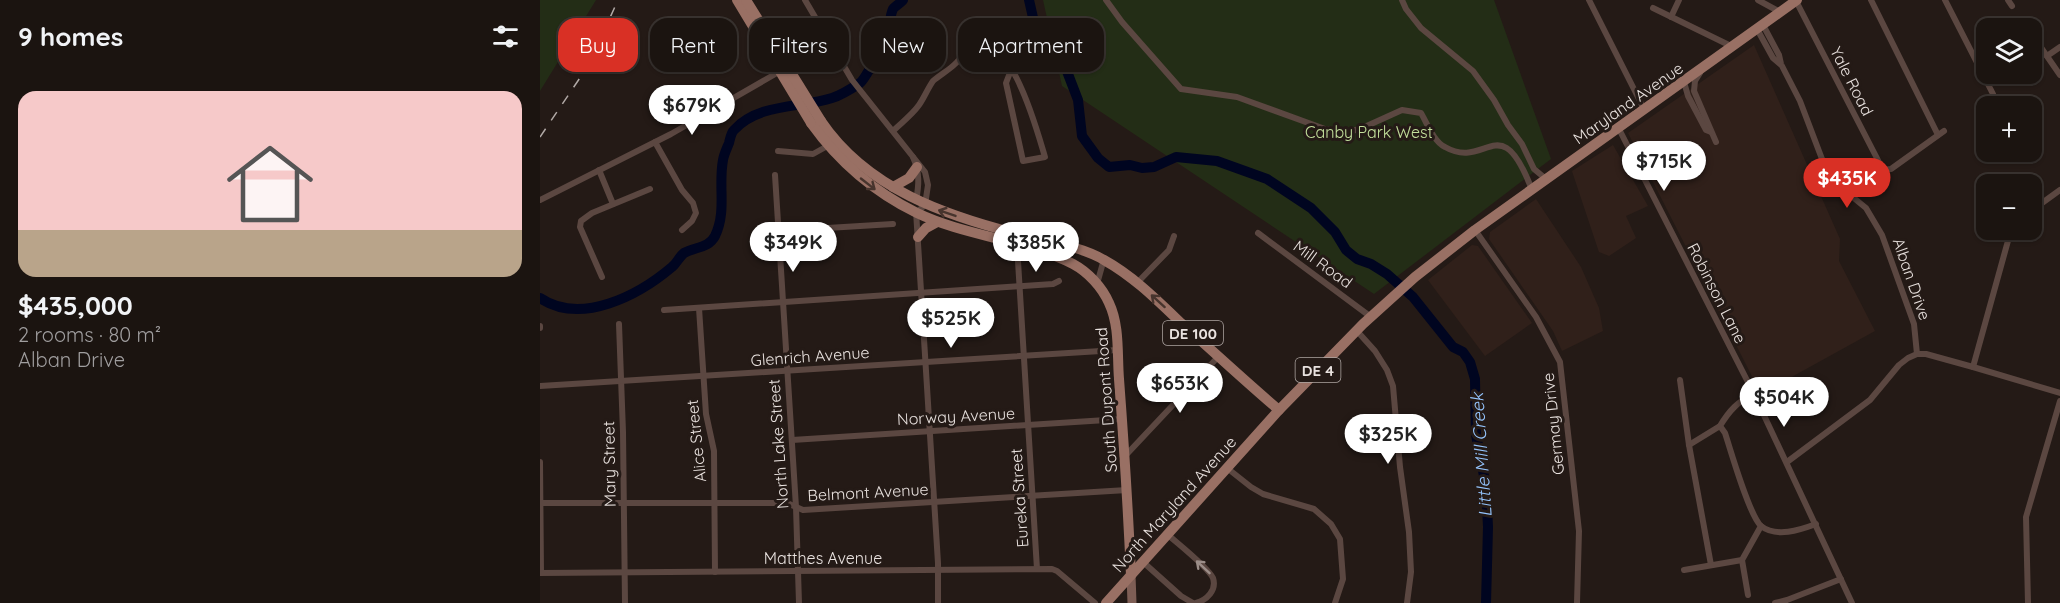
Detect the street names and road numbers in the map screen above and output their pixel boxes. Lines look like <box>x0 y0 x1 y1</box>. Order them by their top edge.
street label: Yale Road <box>1826 43 1878 119</box>
street label: Maryland Avenue <box>1569 58 1687 148</box>
street label: Alban Drive <box>1889 235 1935 323</box>
street label: Mill Road <box>1290 236 1356 292</box>
street label: Robinson Lane <box>1683 239 1751 347</box>
road number: DE 100 <box>1163 321 1223 345</box>
street label: South Dupont Road <box>1091 327 1121 473</box>
street label: Glenrich Avenue <box>750 342 870 370</box>
road number: DE 4 <box>1296 358 1340 382</box>
street label: Germay Drive <box>1538 372 1568 476</box>
street label: North Lake Street <box>763 379 793 509</box>
street label: Alice Street <box>682 399 710 483</box>
street label: Norway Avenue <box>896 403 1016 429</box>
street label: Mary Street <box>598 421 620 507</box>
street label: North Maryland Avenue <box>1108 432 1240 576</box>
street label: Eureka Street <box>1006 448 1032 548</box>
street label: Belmont Avenue <box>807 479 929 505</box>
street label: Matthes Avenue <box>764 548 882 568</box>

